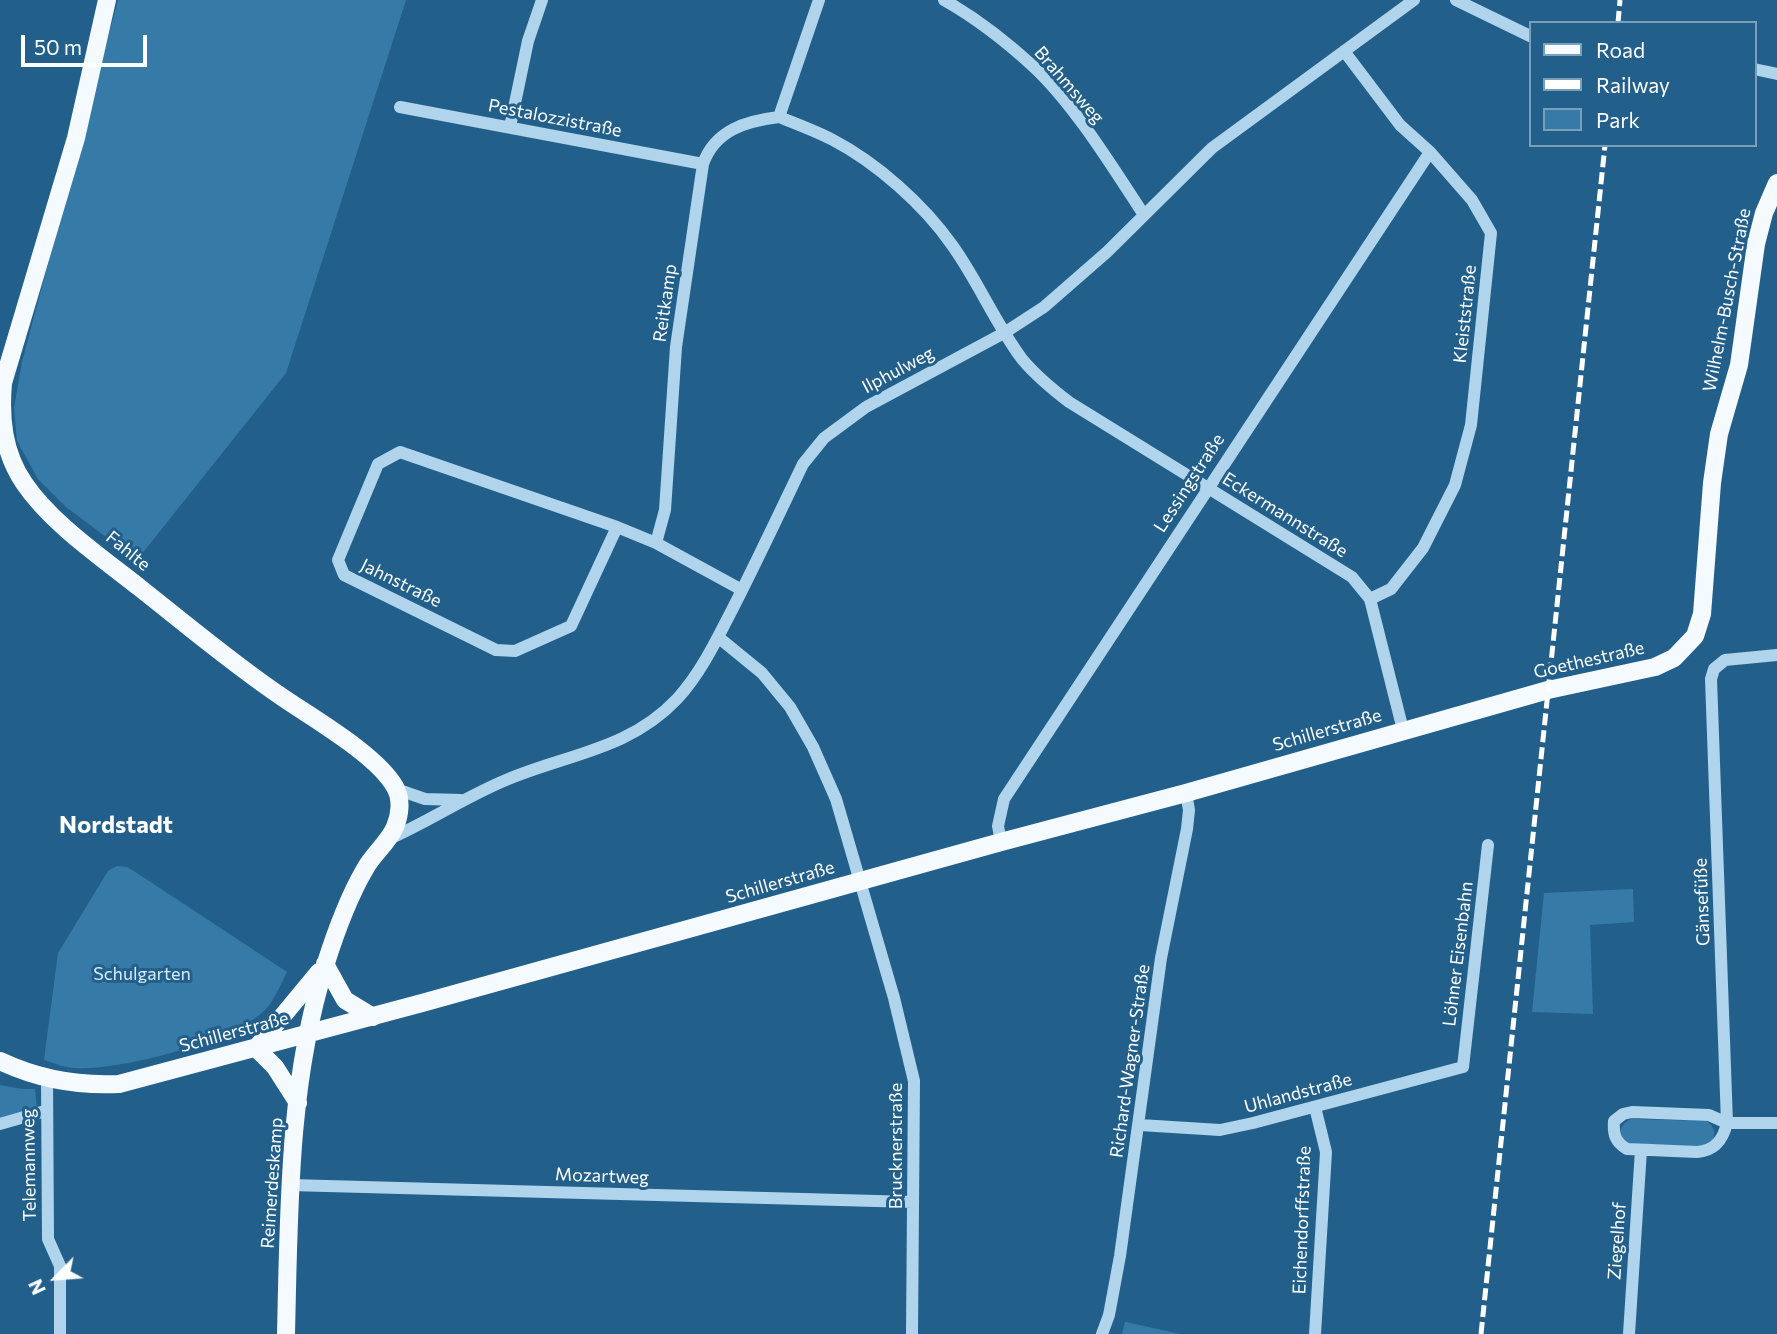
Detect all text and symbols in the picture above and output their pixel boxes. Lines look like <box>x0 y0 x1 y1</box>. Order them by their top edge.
scale bar <box>24 21 150 65</box>
legend <box>1528 21 1756 147</box>
text: 50 m <box>34 34 82 59</box>
text: Road <box>1596 37 1645 62</box>
street label: Brahmsweg <box>1030 42 1108 128</box>
text: Railway <box>1596 72 1670 97</box>
street label: Pestalozzistraße <box>486 94 624 142</box>
text: Park <box>1596 107 1640 132</box>
street label: Wilhelm-Busch-Straße <box>1699 206 1755 394</box>
street label: Reitkamp <box>649 263 681 343</box>
street label: Kleiststraße <box>1449 264 1481 364</box>
street label: Ilphulweg <box>858 342 938 398</box>
street label: Lessingstraße <box>1149 430 1229 536</box>
street label: Eckermannstraße <box>1218 468 1352 562</box>
street label: Fahlte <box>101 527 155 575</box>
street label: Jahnstraße <box>357 554 445 612</box>
street label: Goethestraße <box>1532 637 1646 683</box>
street label: Schillerstraße <box>1270 704 1384 756</box>
district label: Nordstadt <box>59 811 173 839</box>
street label: Schillerstraße <box>723 856 837 908</box>
street label: Gänsefüße <box>1690 858 1714 946</box>
street label: Löhner Eisenbahn <box>1438 880 1478 1028</box>
park label: Schulgarten <box>93 963 191 985</box>
street label: Richard-Wagner-Straße <box>1106 963 1154 1159</box>
street label: Schillerstraße <box>177 1007 291 1057</box>
street label: Uhlandstraße <box>1242 1068 1354 1118</box>
street label: Brucknerstraße <box>885 1083 907 1209</box>
street label: Telemannweg <box>17 1109 41 1221</box>
street label: Reimerdeskamp <box>257 1117 287 1249</box>
street label: Eichendorffstraße <box>1289 1145 1315 1295</box>
street label: Mozartweg <box>555 1164 649 1188</box>
street label: Ziegelhof <box>1604 1201 1630 1281</box>
north arrow <box>21 1243 91 1313</box>
text: N <box>23 1276 50 1298</box>

